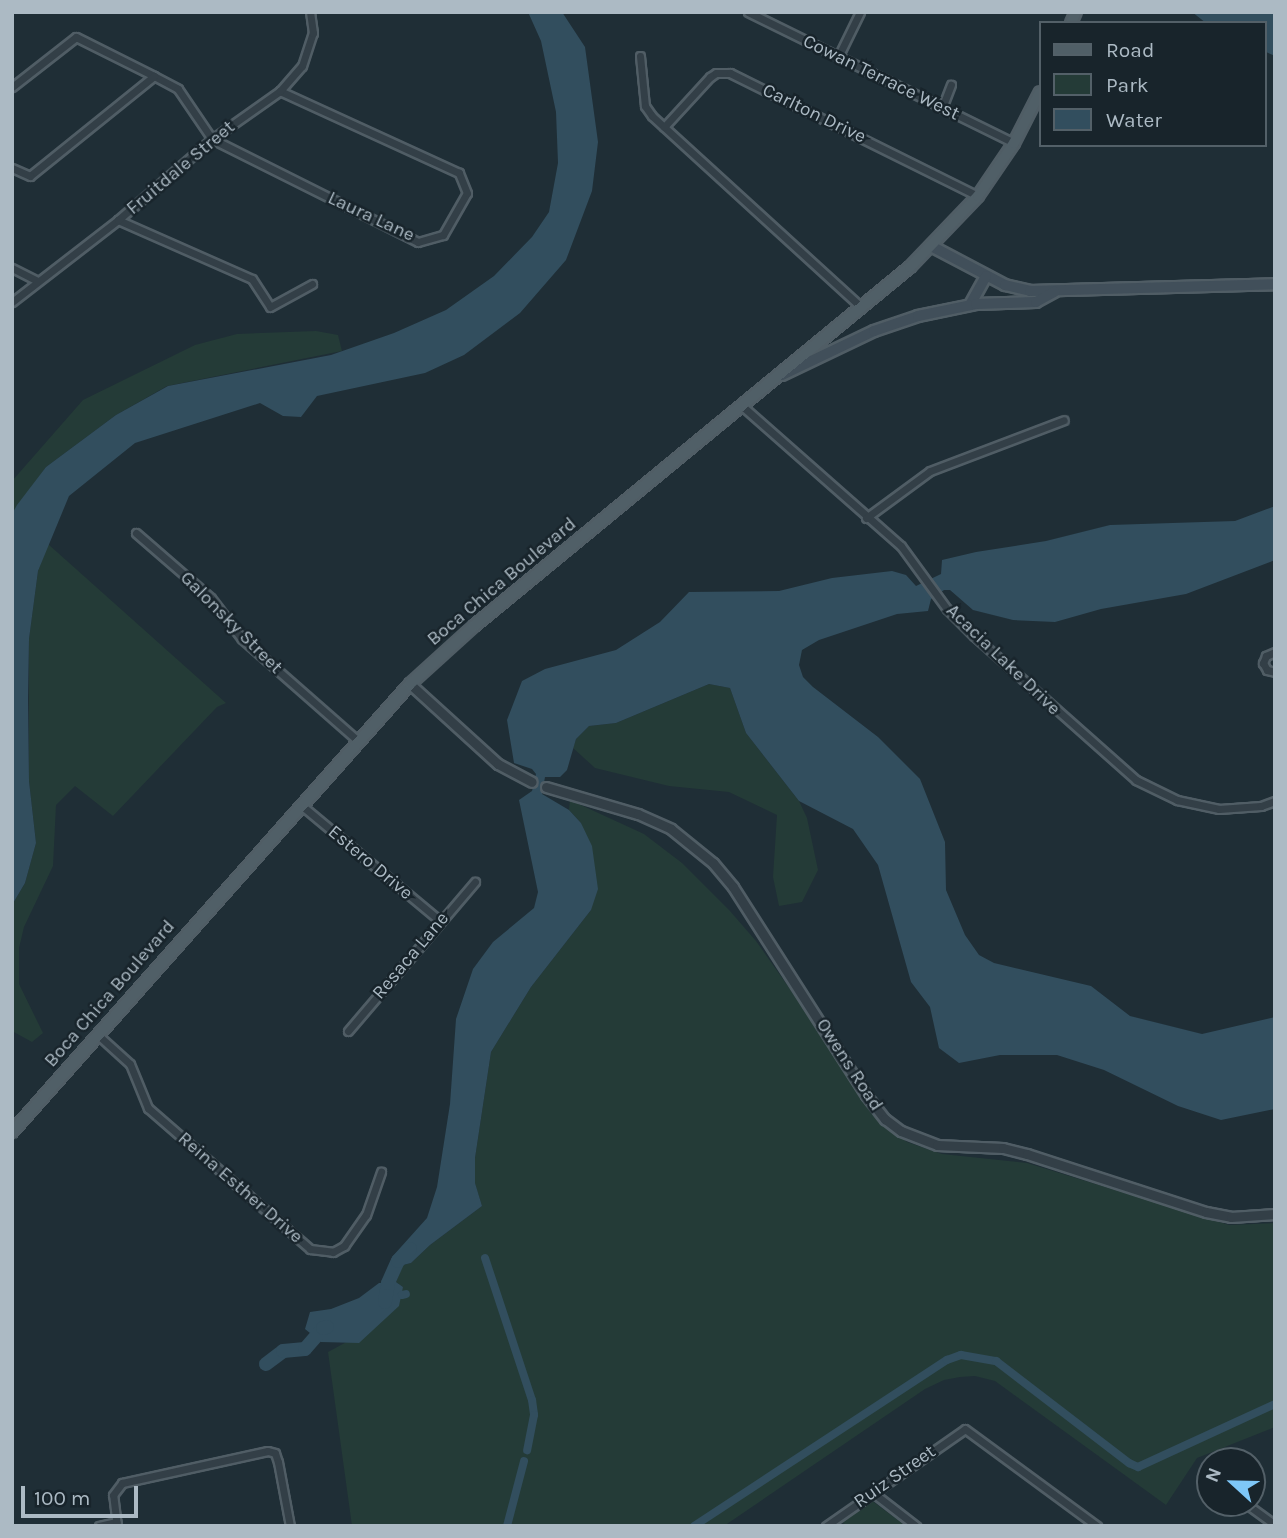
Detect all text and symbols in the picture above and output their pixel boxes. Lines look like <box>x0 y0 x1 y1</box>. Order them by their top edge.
legend <box>1038 21 1266 147</box>
street label: Cowan Terrace West <box>799 30 963 126</box>
text: Road <box>1106 38 1154 62</box>
text: Park <box>1106 73 1149 97</box>
street label: Carlton Drive <box>759 79 869 149</box>
text: Water <box>1106 108 1162 132</box>
street label: Fruitdale Street <box>122 116 240 220</box>
street label: Laura Lane <box>324 187 418 247</box>
street label: Boca Chica Boulevard <box>423 513 581 651</box>
street label: Galonsky Street <box>175 567 287 679</box>
street label: Acacia Lake Drive <box>941 600 1065 720</box>
street label: Estero Drive <box>323 821 417 905</box>
street label: Resaca Lane <box>368 908 454 1004</box>
street label: Boca Chica Boulevard <box>40 916 180 1072</box>
street label: Owens Road <box>811 1015 887 1115</box>
street label: Reina Esther Drive <box>173 1127 307 1249</box>
street label: Ruiz Street <box>850 1441 940 1513</box>
north arrow <box>1196 1447 1266 1517</box>
text: N <box>1201 1464 1226 1485</box>
scale bar <box>24 1472 142 1516</box>
text: 100 m <box>34 1486 91 1510</box>

